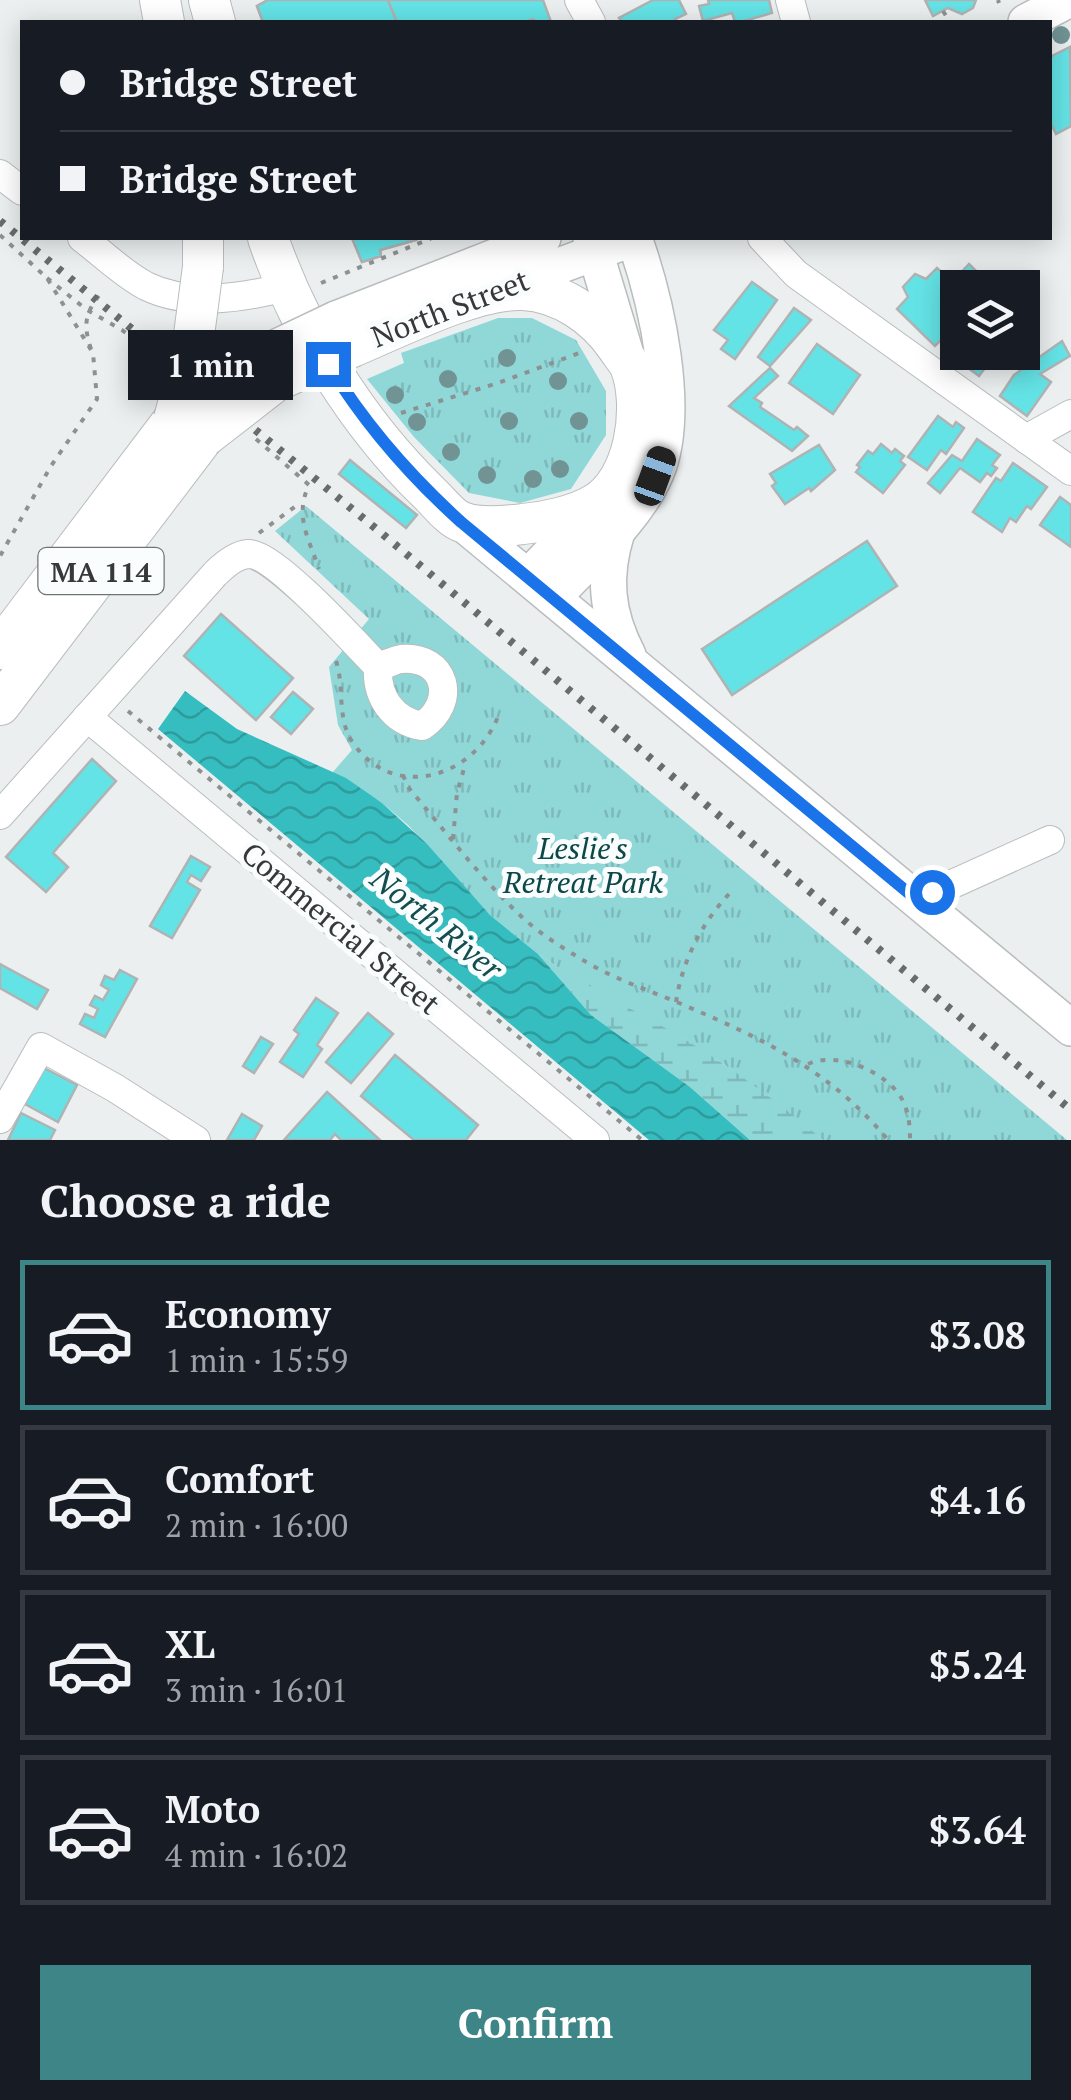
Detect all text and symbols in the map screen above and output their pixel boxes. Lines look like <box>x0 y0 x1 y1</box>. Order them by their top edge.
text: Bridge Street <box>120 58 357 108</box>
text: Bridge Street <box>120 154 357 204</box>
street label: North Street <box>365 260 535 356</box>
map controls <box>940 270 1040 370</box>
button: layers <box>940 270 1040 370</box>
callout: 1 min <box>128 329 293 399</box>
route end <box>306 342 351 387</box>
text: 1 min <box>167 344 254 386</box>
car <box>631 443 679 509</box>
road number: MA 114 <box>38 548 164 594</box>
park label: Leslie's Retreat Park <box>502 828 664 902</box>
street label: Commercial Street <box>233 833 449 1023</box>
water label: North River <box>362 857 513 990</box>
route start <box>910 870 955 915</box>
text: Choose a ride <box>40 1170 331 1230</box>
text: Economy <box>165 1289 331 1339</box>
icon: car <box>45 1290 135 1380</box>
text: $3.08 <box>929 1310 1026 1360</box>
text: 1 min · 15:59 <box>165 1339 348 1381</box>
text: Comfort <box>165 1454 314 1504</box>
icon: car <box>45 1455 135 1545</box>
text: $4.16 <box>929 1475 1026 1525</box>
text: 2 min · 16:00 <box>165 1504 348 1546</box>
text: XL <box>165 1619 215 1669</box>
icon: car <box>45 1620 135 1710</box>
text: $5.24 <box>929 1640 1026 1690</box>
text: 3 min · 16:01 <box>165 1669 348 1711</box>
text: Moto <box>165 1784 260 1834</box>
icon: car <box>45 1785 135 1875</box>
text: $3.64 <box>929 1805 1026 1855</box>
text: 4 min · 16:02 <box>165 1834 348 1876</box>
button: Confirm <box>40 1965 1031 2080</box>

